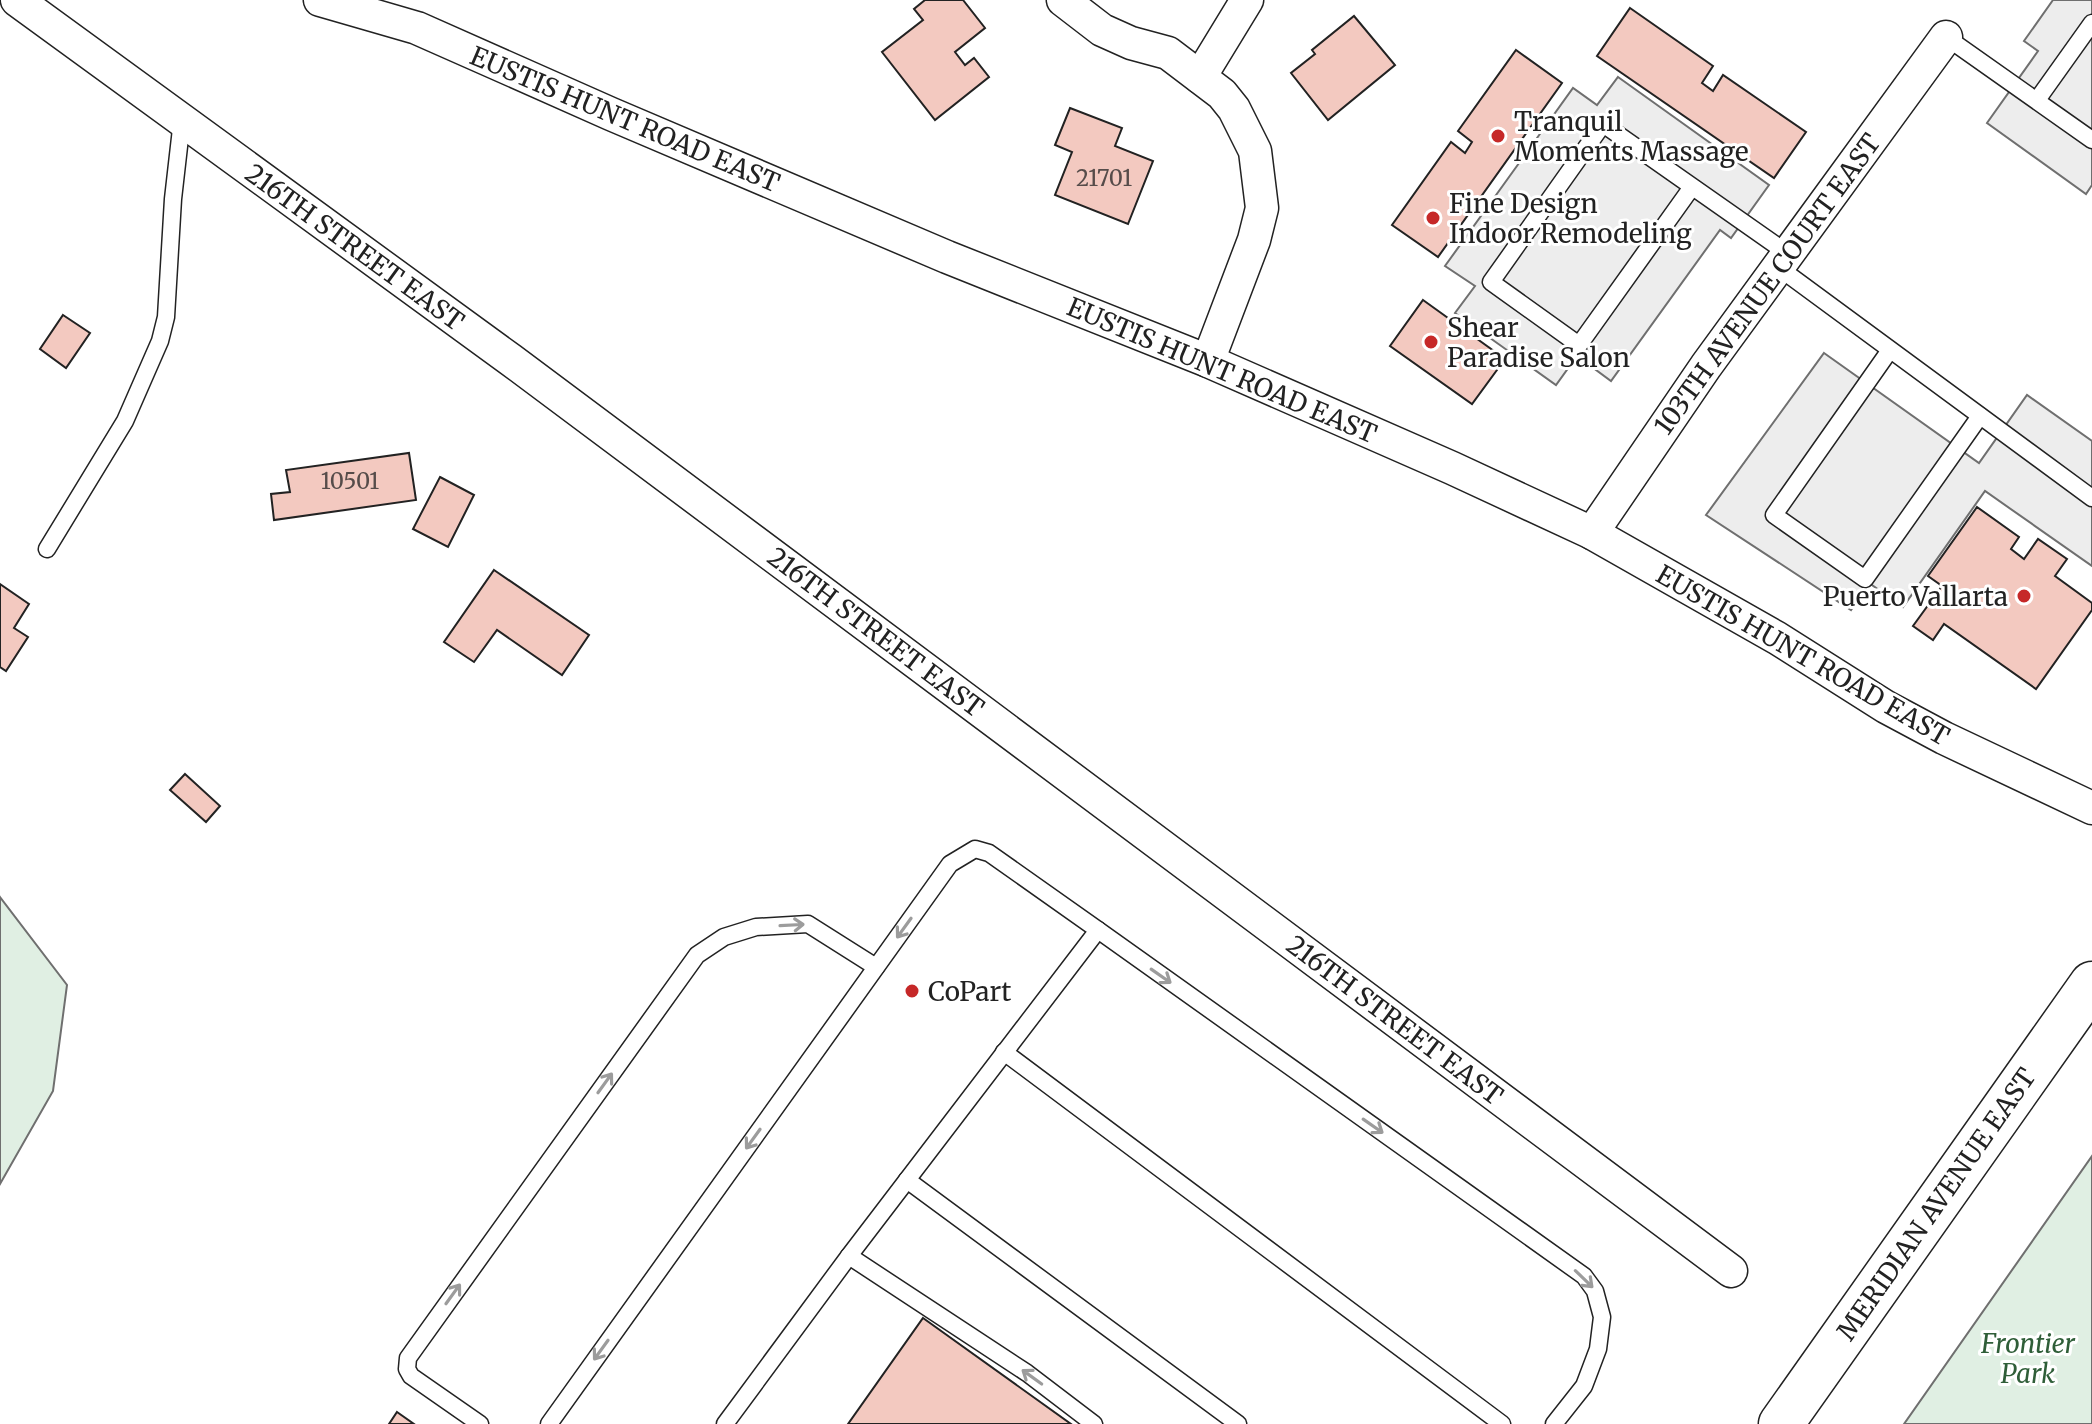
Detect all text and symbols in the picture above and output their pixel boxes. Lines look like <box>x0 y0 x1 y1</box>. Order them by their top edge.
street label: EUSTIS HUNT ROAD EAST <box>465 39 785 199</box>
place label: Tranquil Moments Massage <box>1514 105 1749 168</box>
marker: Tranquil Moments Massage <box>1489 127 1507 145</box>
street label: 103TH AVENUE COURT EAST <box>1647 127 1887 441</box>
street label: 216TH STREET EAST <box>239 157 471 337</box>
house number: 21701 <box>1076 164 1132 192</box>
place label: Fine Design Indoor Remodeling <box>1449 187 1692 250</box>
marker: Fine Design Indoor Remodeling <box>1424 209 1442 227</box>
street label: EUSTIS HUNT ROAD EAST <box>1062 290 1382 450</box>
place label: Shear Paradise Salon <box>1447 311 1630 374</box>
marker: Shear Paradise Salon <box>1422 333 1440 351</box>
house number: 10501 <box>321 467 379 495</box>
street label: 216TH STREET EAST <box>761 540 991 724</box>
street label: EUSTIS HUNT ROAD EAST <box>1651 557 1955 753</box>
place label: Puerto Vallarta <box>1823 580 2008 613</box>
marker: Puerto Vallarta <box>2015 587 2033 605</box>
one-way arrow <box>896 916 912 938</box>
one-way arrow <box>778 917 805 932</box>
street label: 216TH STREET EAST <box>1280 928 1510 1112</box>
one-way arrow <box>1150 967 1172 984</box>
place label: CoPart <box>928 975 1011 1008</box>
marker: CoPart <box>903 982 921 1000</box>
street label: MERIDIAN AVENUE EAST <box>1829 1062 2043 1346</box>
one-way arrow <box>596 1073 613 1094</box>
one-way arrow <box>1362 1118 1384 1134</box>
one-way arrow <box>745 1128 762 1149</box>
one-way arrow <box>1574 1269 1594 1288</box>
one-way arrow <box>445 1284 461 1306</box>
park label: Frontier Park <box>1980 1327 2076 1390</box>
one-way arrow <box>593 1339 610 1361</box>
one-way arrow <box>1021 1369 1043 1385</box>

